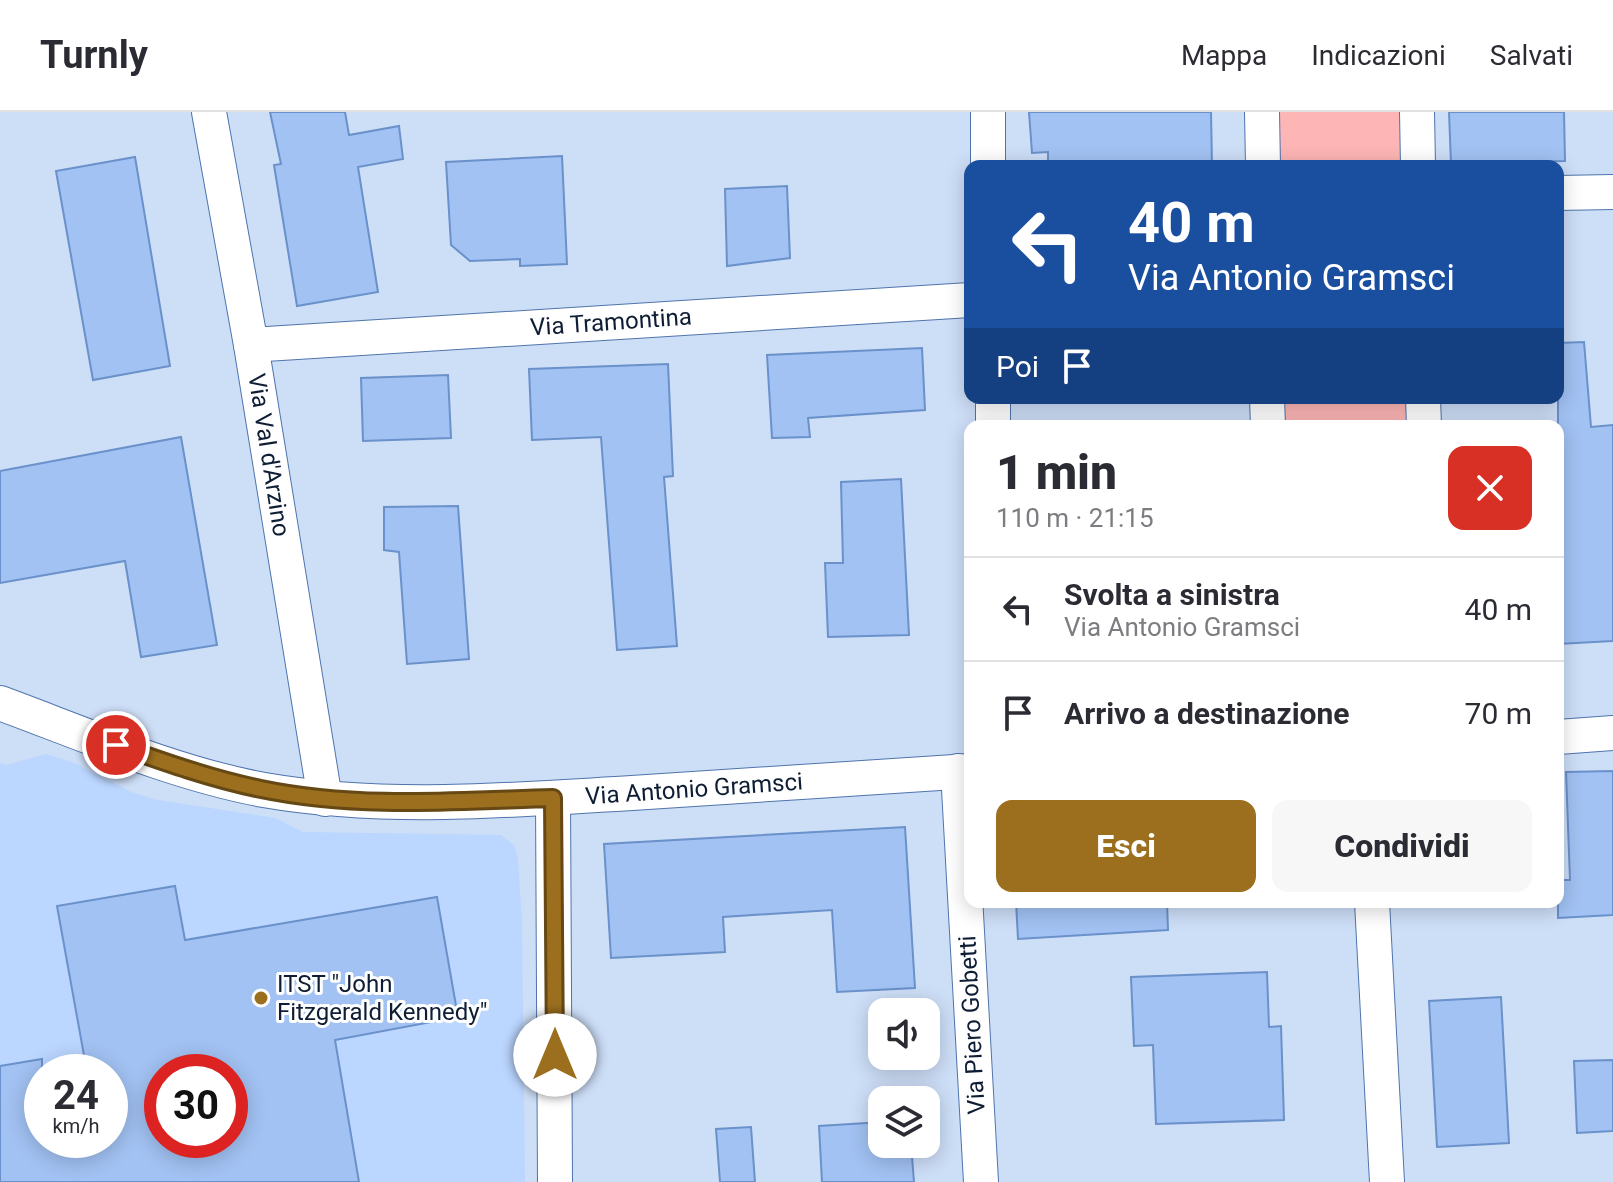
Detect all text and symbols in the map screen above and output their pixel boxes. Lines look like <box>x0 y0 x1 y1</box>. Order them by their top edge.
text: Turnly <box>40 33 148 77</box>
text: Mappa <box>1181 39 1267 72</box>
text: Indicazioni <box>1311 39 1446 72</box>
text: Salvati <box>1490 39 1573 72</box>
text: 40 m <box>1128 190 1255 256</box>
icon: left <box>996 192 1100 296</box>
text: Via Antonio Gramsci <box>1128 257 1455 299</box>
street label: Via Tramontina <box>529 302 693 342</box>
icon: arrive <box>1055 344 1099 388</box>
text: Poi <box>996 349 1039 384</box>
street label: Via Val d'Arzino <box>242 372 296 538</box>
text: 1 min <box>996 444 1117 501</box>
button: close <box>1448 446 1532 530</box>
text: 110 m · 21:15 <box>996 503 1154 533</box>
text: Svolta a sinistra <box>1064 577 1280 612</box>
icon: left <box>996 587 1040 631</box>
text: 40 m <box>1465 592 1532 627</box>
text: Via Antonio Gramsci <box>1064 612 1300 642</box>
icon: arrive <box>996 691 1040 735</box>
text: Arrivo a destinazione <box>1064 696 1350 731</box>
text: 70 m <box>1465 696 1532 731</box>
pin <box>82 711 150 779</box>
icon: arrive <box>94 723 138 767</box>
street label: Via Antonio Gramsci <box>584 767 804 811</box>
button: Esci <box>996 800 1256 892</box>
button: Condividi <box>1272 800 1532 892</box>
street label: Via Piero Gobetti <box>953 935 991 1115</box>
place label: ITST "John Fitzgerald Kennedy" <box>277 970 487 1026</box>
marker: ITST "John Fitzgerald Kennedy" <box>252 989 270 1007</box>
map controls <box>868 998 940 1158</box>
button: sound <box>868 998 940 1070</box>
position arrow <box>513 1013 597 1097</box>
speed limit sign: 30 <box>144 1054 248 1158</box>
text: 24 <box>53 1072 99 1119</box>
button: layers <box>868 1086 940 1158</box>
text: km/h <box>53 1114 99 1138</box>

